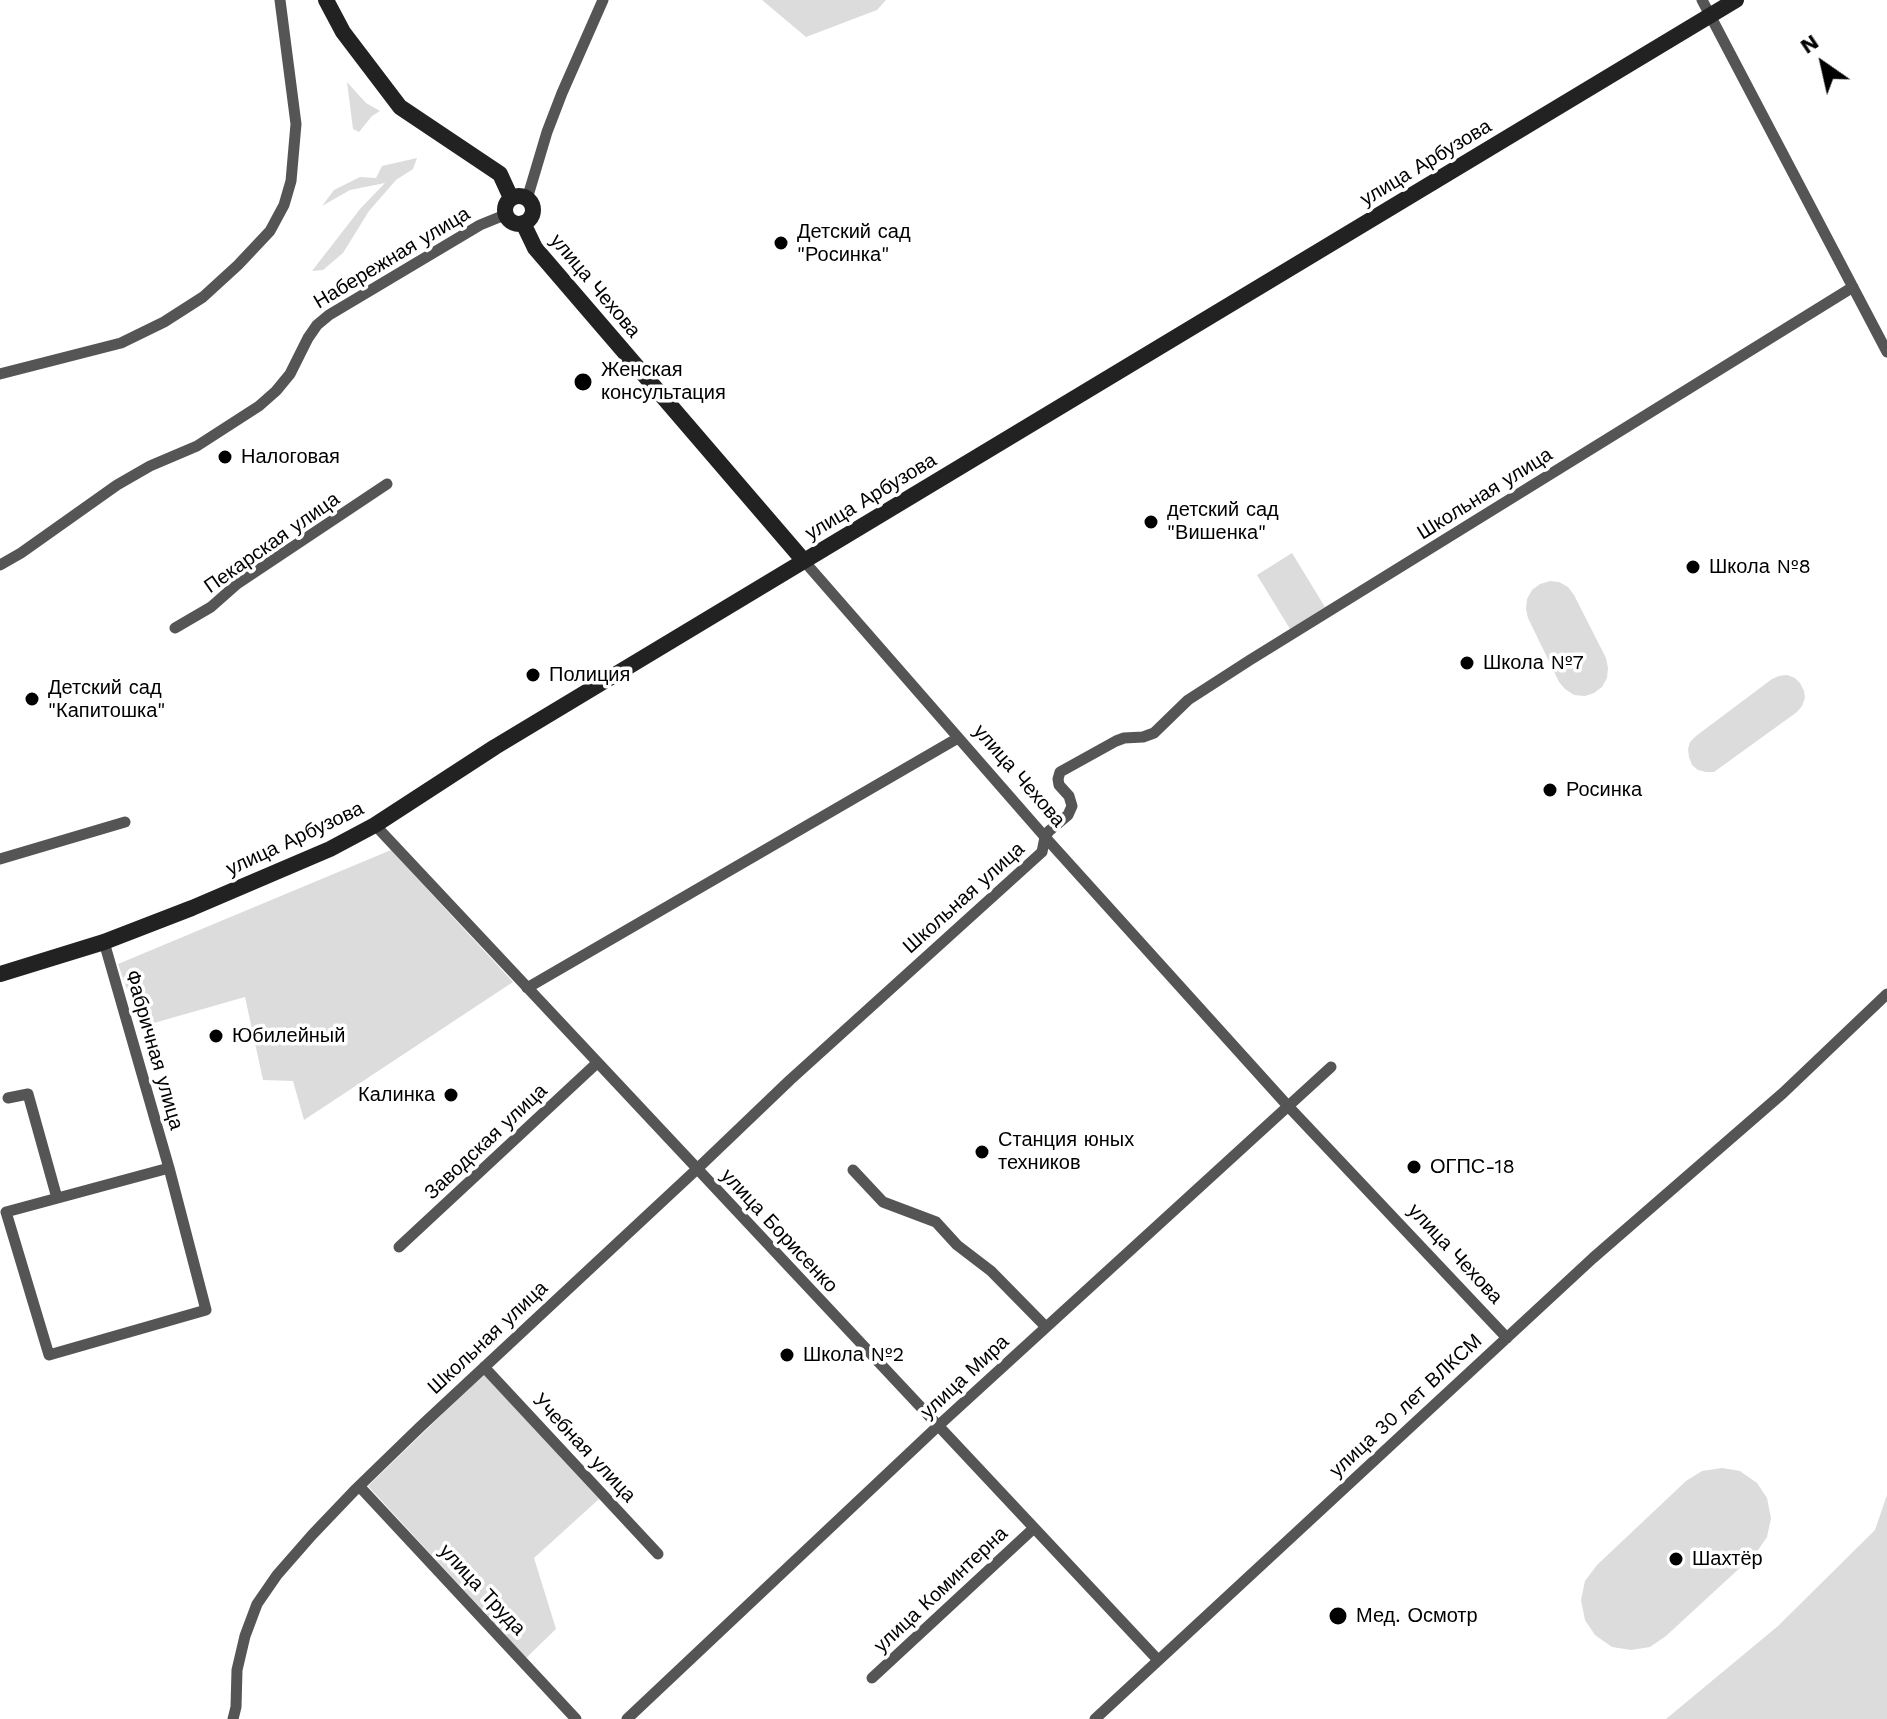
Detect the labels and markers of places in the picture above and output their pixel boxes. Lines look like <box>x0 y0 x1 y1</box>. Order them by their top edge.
place label: Детский сад "Росинка" <box>797 220 911 267</box>
marker: Детский сад "Росинка" <box>772 234 790 252</box>
place label: Женская консультация <box>601 358 726 405</box>
marker: Женская консультация <box>572 371 594 393</box>
place label: Налоговая <box>241 445 340 469</box>
marker: Налоговая <box>216 448 234 466</box>
place label: детский сад "Вишенка" <box>1167 498 1279 545</box>
marker: детский сад "Вишенка" <box>1142 513 1160 531</box>
place label: Школа №8 <box>1709 555 1811 579</box>
marker: Школа №8 <box>1684 558 1702 576</box>
place label: Школа №7 <box>1483 651 1584 675</box>
marker: Школа №7 <box>1458 654 1476 672</box>
place label: Полиция <box>549 663 630 687</box>
marker: Полиция <box>524 666 542 684</box>
place label: Детский сад "Капитошка" <box>48 676 165 723</box>
marker: Детский сад "Капитошка" <box>23 690 41 708</box>
place label: Росинка <box>1566 778 1642 802</box>
marker: Росинка <box>1541 781 1559 799</box>
place label: Юбилейный <box>232 1024 345 1048</box>
marker: Юбилейный <box>207 1027 225 1045</box>
place label: Калинка <box>358 1083 435 1107</box>
marker: Калинка <box>442 1086 460 1104</box>
place label: Станция юных техников <box>998 1128 1134 1175</box>
marker: Станция юных техников <box>973 1143 991 1161</box>
place label: ОГПС-18 <box>1430 1155 1515 1179</box>
marker: ОГПС-18 <box>1405 1158 1423 1176</box>
place label: Школа №2 <box>803 1343 904 1367</box>
marker: Школа №2 <box>778 1346 796 1364</box>
place label: Шахтёр <box>1692 1547 1763 1571</box>
marker: Шахтёр <box>1667 1550 1685 1568</box>
place label: Мед. Осмотр <box>1356 1604 1478 1628</box>
marker: Мед. Осмотр <box>1327 1605 1349 1627</box>

